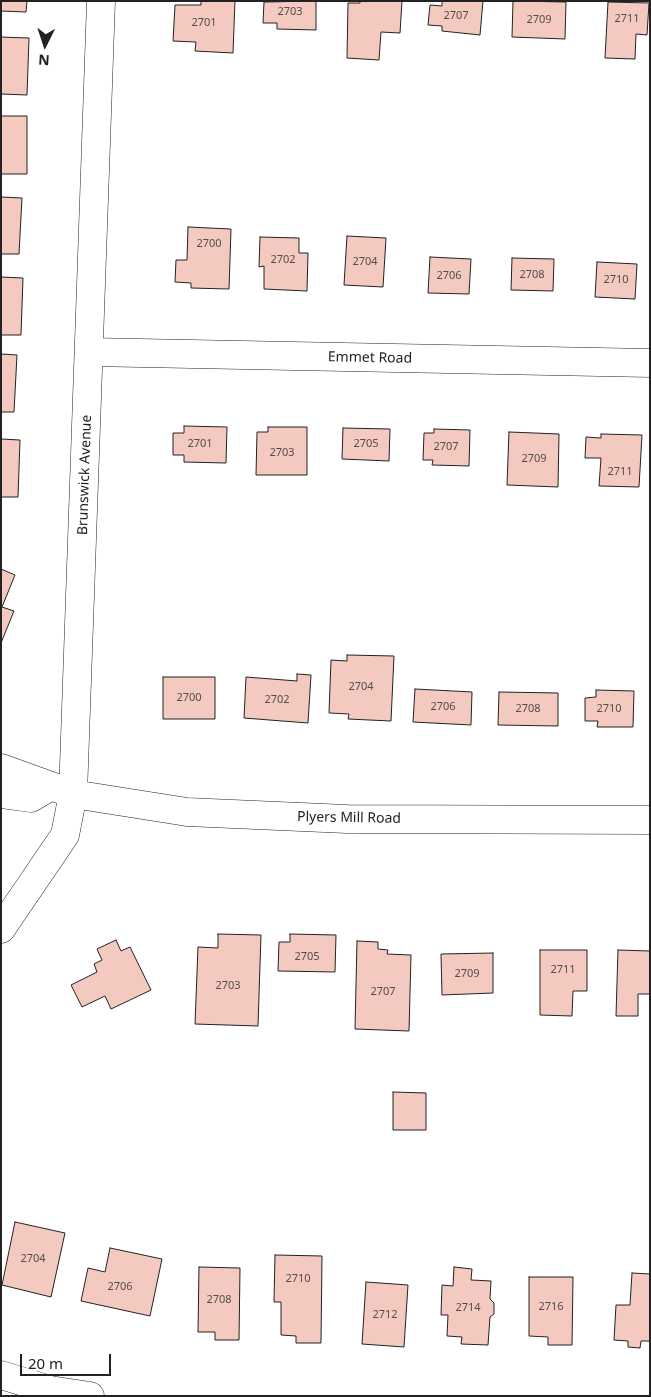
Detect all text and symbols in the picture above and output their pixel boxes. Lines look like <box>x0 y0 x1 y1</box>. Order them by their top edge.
house number: 2703 <box>277 5 303 19</box>
house number: 2707 <box>443 9 469 23</box>
house number: 2711 <box>614 12 640 26</box>
house number: 2709 <box>526 13 552 27</box>
house number: 2701 <box>191 16 217 30</box>
north arrow <box>20 20 70 70</box>
text: N <box>38 51 50 70</box>
house number: 2700 <box>196 237 222 251</box>
house number: 2702 <box>270 253 296 267</box>
house number: 2704 <box>352 255 378 269</box>
house number: 2708 <box>519 268 545 282</box>
house number: 2706 <box>436 269 462 283</box>
house number: 2710 <box>603 273 629 287</box>
street label: Emmet Road <box>328 349 412 367</box>
street label: Brunswick Avenue <box>75 414 95 536</box>
house number: 2701 <box>187 437 213 451</box>
house number: 2705 <box>353 437 379 451</box>
house number: 2707 <box>433 440 459 454</box>
house number: 2703 <box>269 446 295 460</box>
house number: 2709 <box>521 452 547 466</box>
house number: 2711 <box>607 465 633 479</box>
house number: 2704 <box>348 680 374 694</box>
house number: 2700 <box>176 691 202 705</box>
house number: 2702 <box>264 693 290 707</box>
house number: 2706 <box>430 700 456 714</box>
house number: 2708 <box>515 702 541 716</box>
house number: 2710 <box>596 702 622 716</box>
street label: Plyers Mill Road <box>297 809 401 827</box>
house number: 2705 <box>294 950 320 964</box>
house number: 2711 <box>550 963 576 977</box>
house number: 2709 <box>454 967 480 981</box>
house number: 2703 <box>215 979 241 993</box>
house number: 2707 <box>370 985 396 999</box>
house number: 2704 <box>20 1252 46 1266</box>
house number: 2710 <box>285 1272 311 1286</box>
house number: 2706 <box>107 1280 133 1294</box>
house number: 2708 <box>206 1293 232 1307</box>
house number: 2716 <box>538 1300 564 1314</box>
house number: 2714 <box>455 1301 481 1315</box>
house number: 2712 <box>372 1308 398 1322</box>
scale bar <box>22 1344 114 1376</box>
text: 20 m <box>28 1353 63 1373</box>

